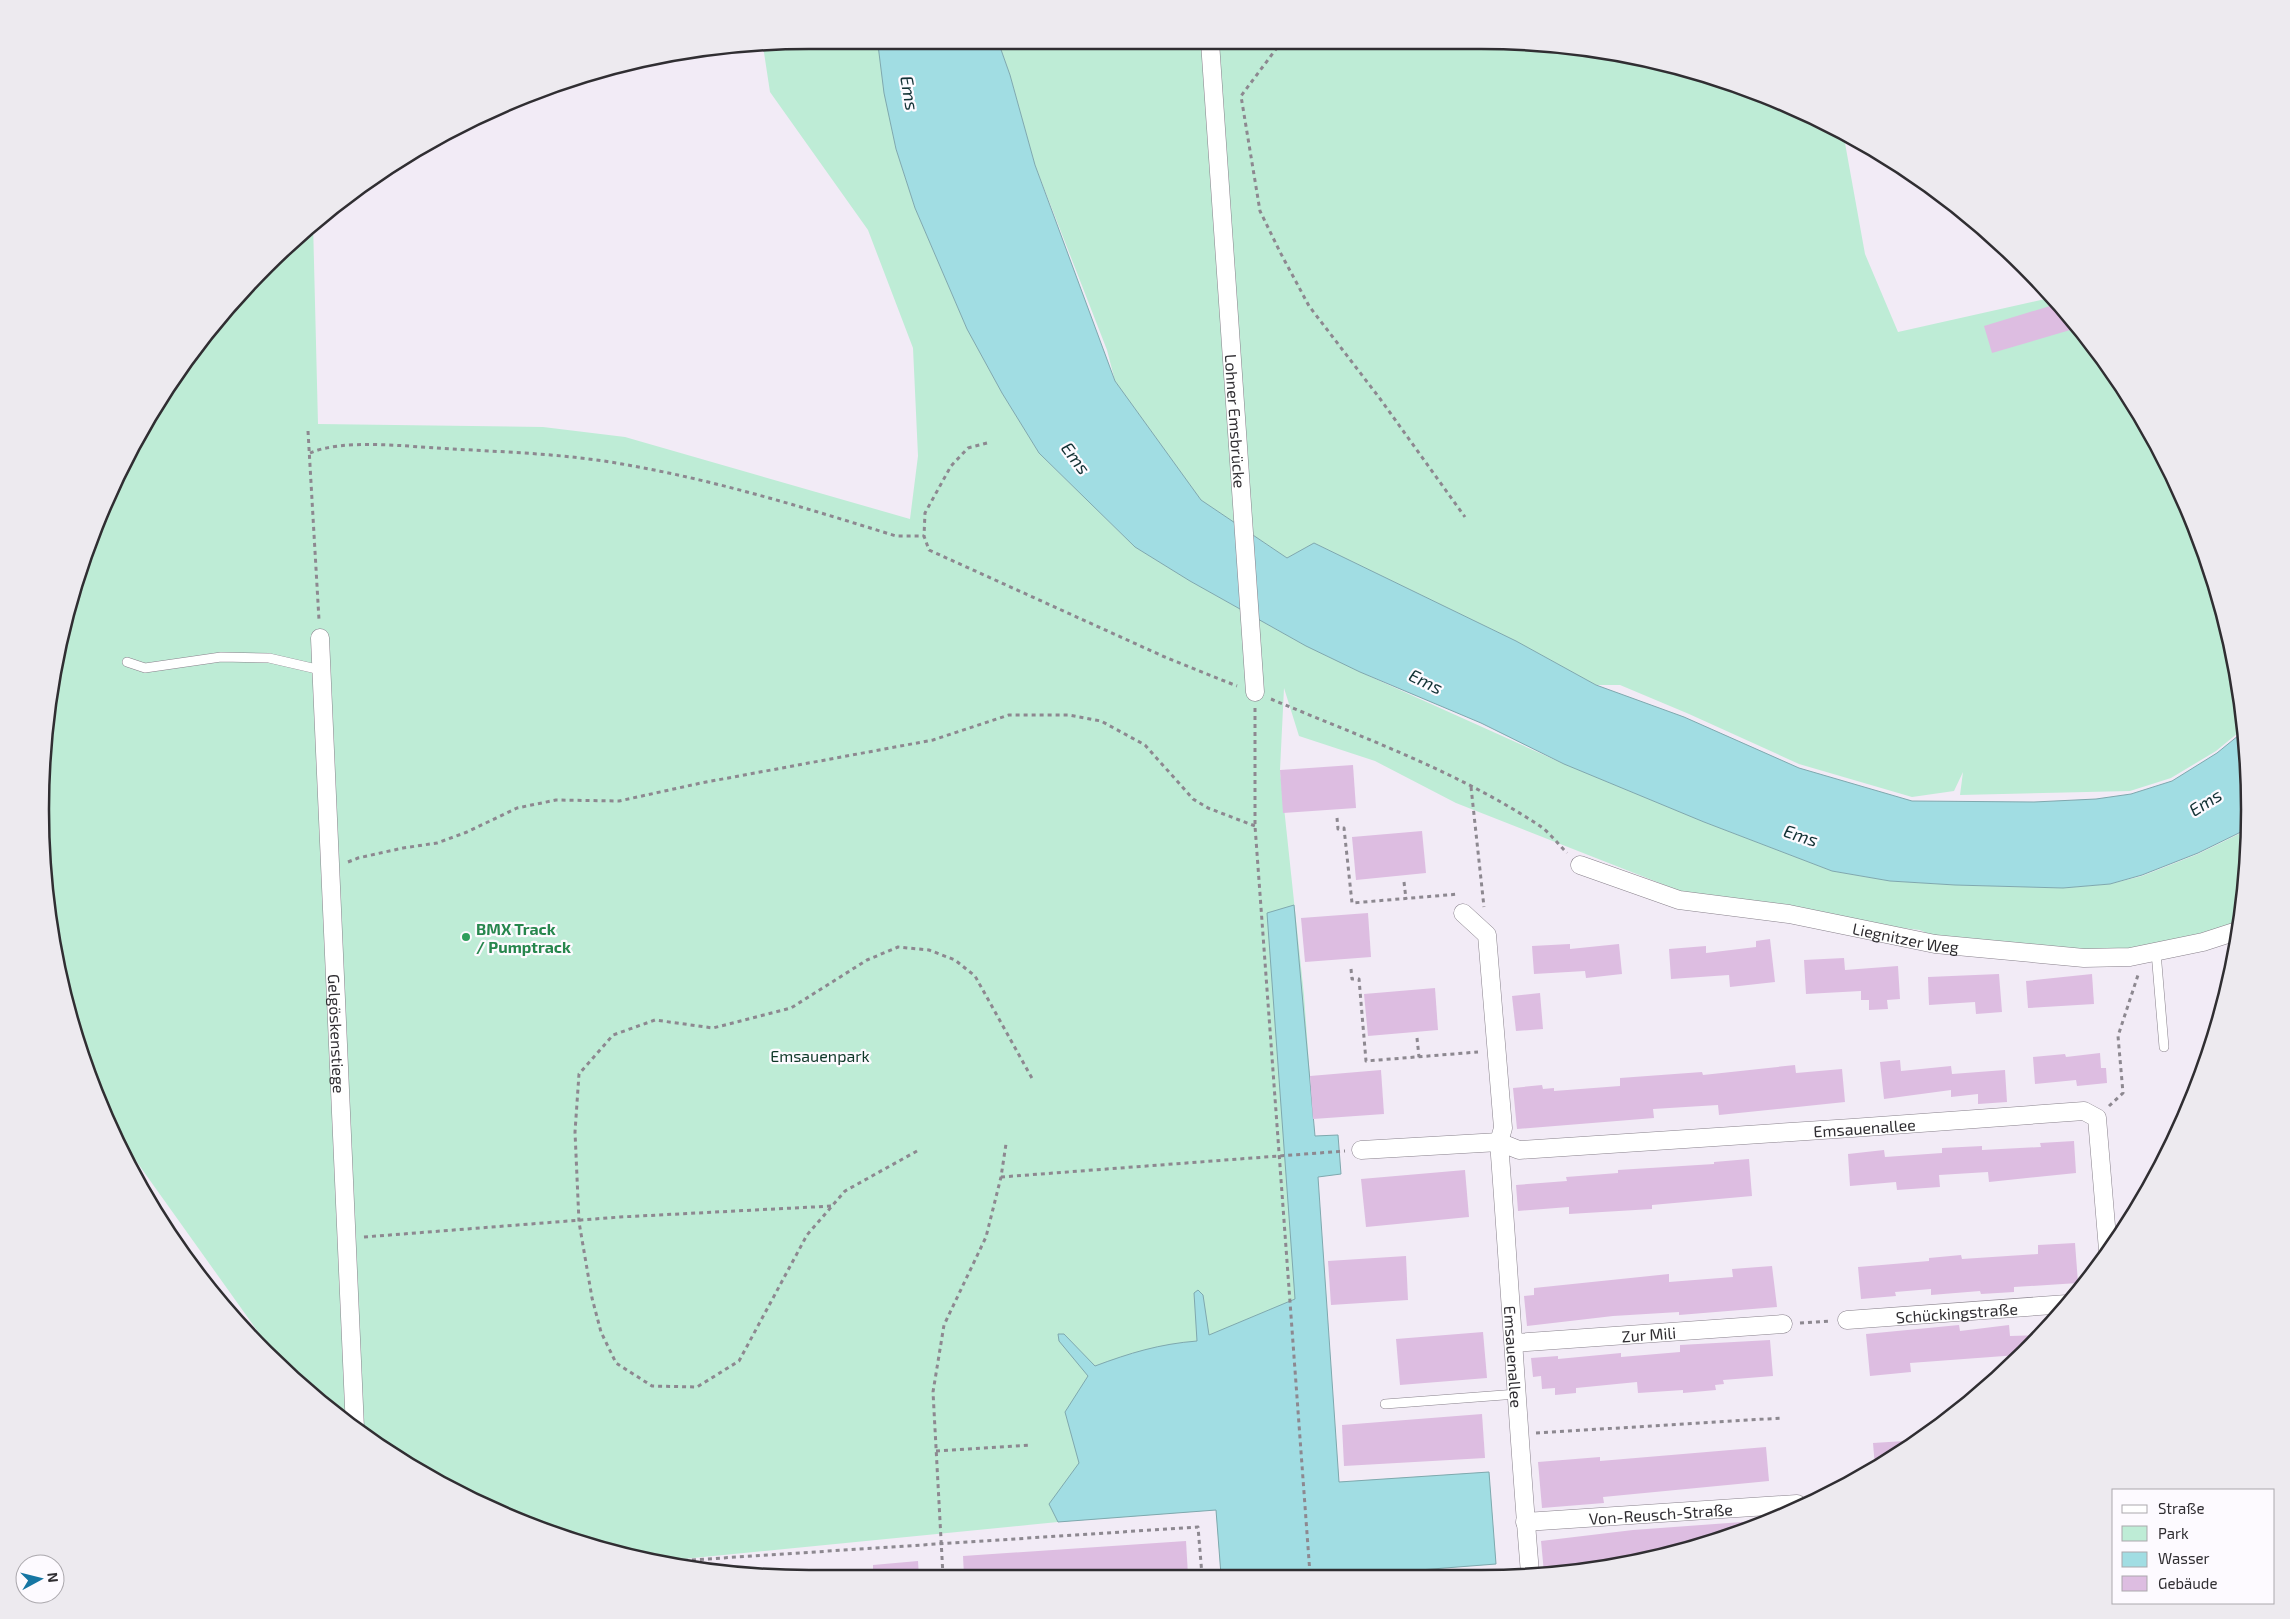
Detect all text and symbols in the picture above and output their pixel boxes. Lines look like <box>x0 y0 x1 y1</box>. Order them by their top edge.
water label: Ems <box>896 74 924 112</box>
street label: Lohner Emsbrücke <box>1222 353 1250 489</box>
water label: Ems <box>1057 437 1095 479</box>
water label: Ems <box>1406 663 1446 699</box>
water label: Ems <box>2184 783 2226 821</box>
water label: Ems <box>1781 819 1821 851</box>
street label: Liegnitzer Weg <box>1851 918 1960 956</box>
place label: BMX Track / Pumptrack <box>476 919 571 956</box>
marker: BMX Track / Pumptrack <box>460 931 472 943</box>
street label: Gelgöskenstiege <box>325 973 350 1094</box>
park label: Emsauenpark <box>770 1046 870 1065</box>
street label: Emsauenallee <box>1813 1114 1916 1140</box>
street label: Schückingstraße <box>1895 1298 2018 1326</box>
street label: Emsauenallee <box>1501 1305 1527 1408</box>
street label: Zur Mili <box>1621 1322 1677 1345</box>
legend <box>2112 1489 2275 1604</box>
street label: Von-Reusch-Straße <box>1588 1499 1733 1527</box>
text: Straße <box>2158 1499 2204 1517</box>
text: Park <box>2158 1524 2189 1542</box>
text: Wasser <box>2158 1549 2210 1567</box>
north arrow <box>15 1554 65 1604</box>
text: N <box>44 1571 62 1583</box>
text: Gebäude <box>2158 1574 2217 1592</box>

